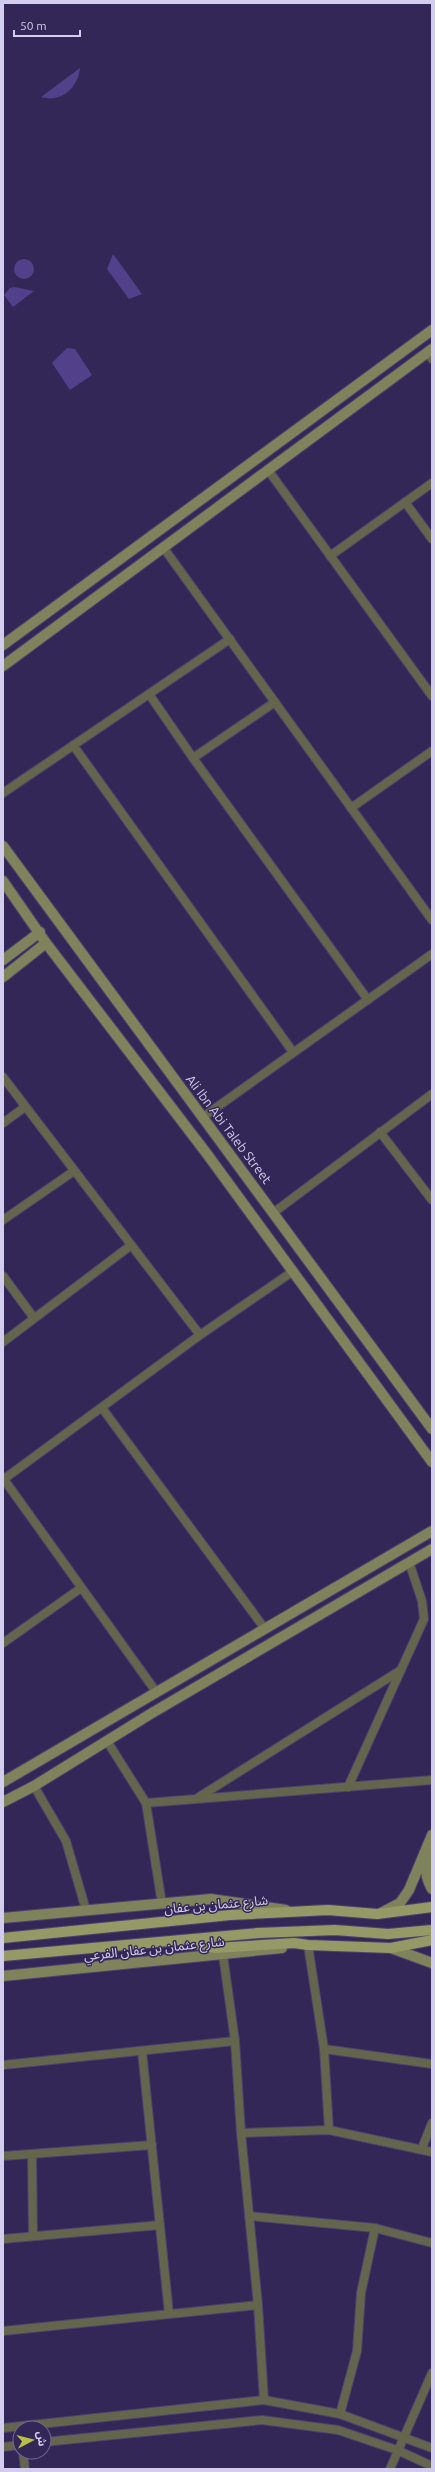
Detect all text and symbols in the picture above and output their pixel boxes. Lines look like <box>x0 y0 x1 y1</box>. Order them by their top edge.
scale bar <box>14 12 80 38</box>
text: 50 m <box>20 19 47 32</box>
street label: Ali Ibn Abi Taleb Street <box>184 1072 274 1186</box>
street label: شارع عثمان بن عفان <box>163 1892 269 1920</box>
street label: شارع عثمان بن عفان الفرعي <box>83 1934 225 1966</box>
north arrow <box>12 2420 52 2460</box>
text: ش <box>34 2431 49 2447</box>

